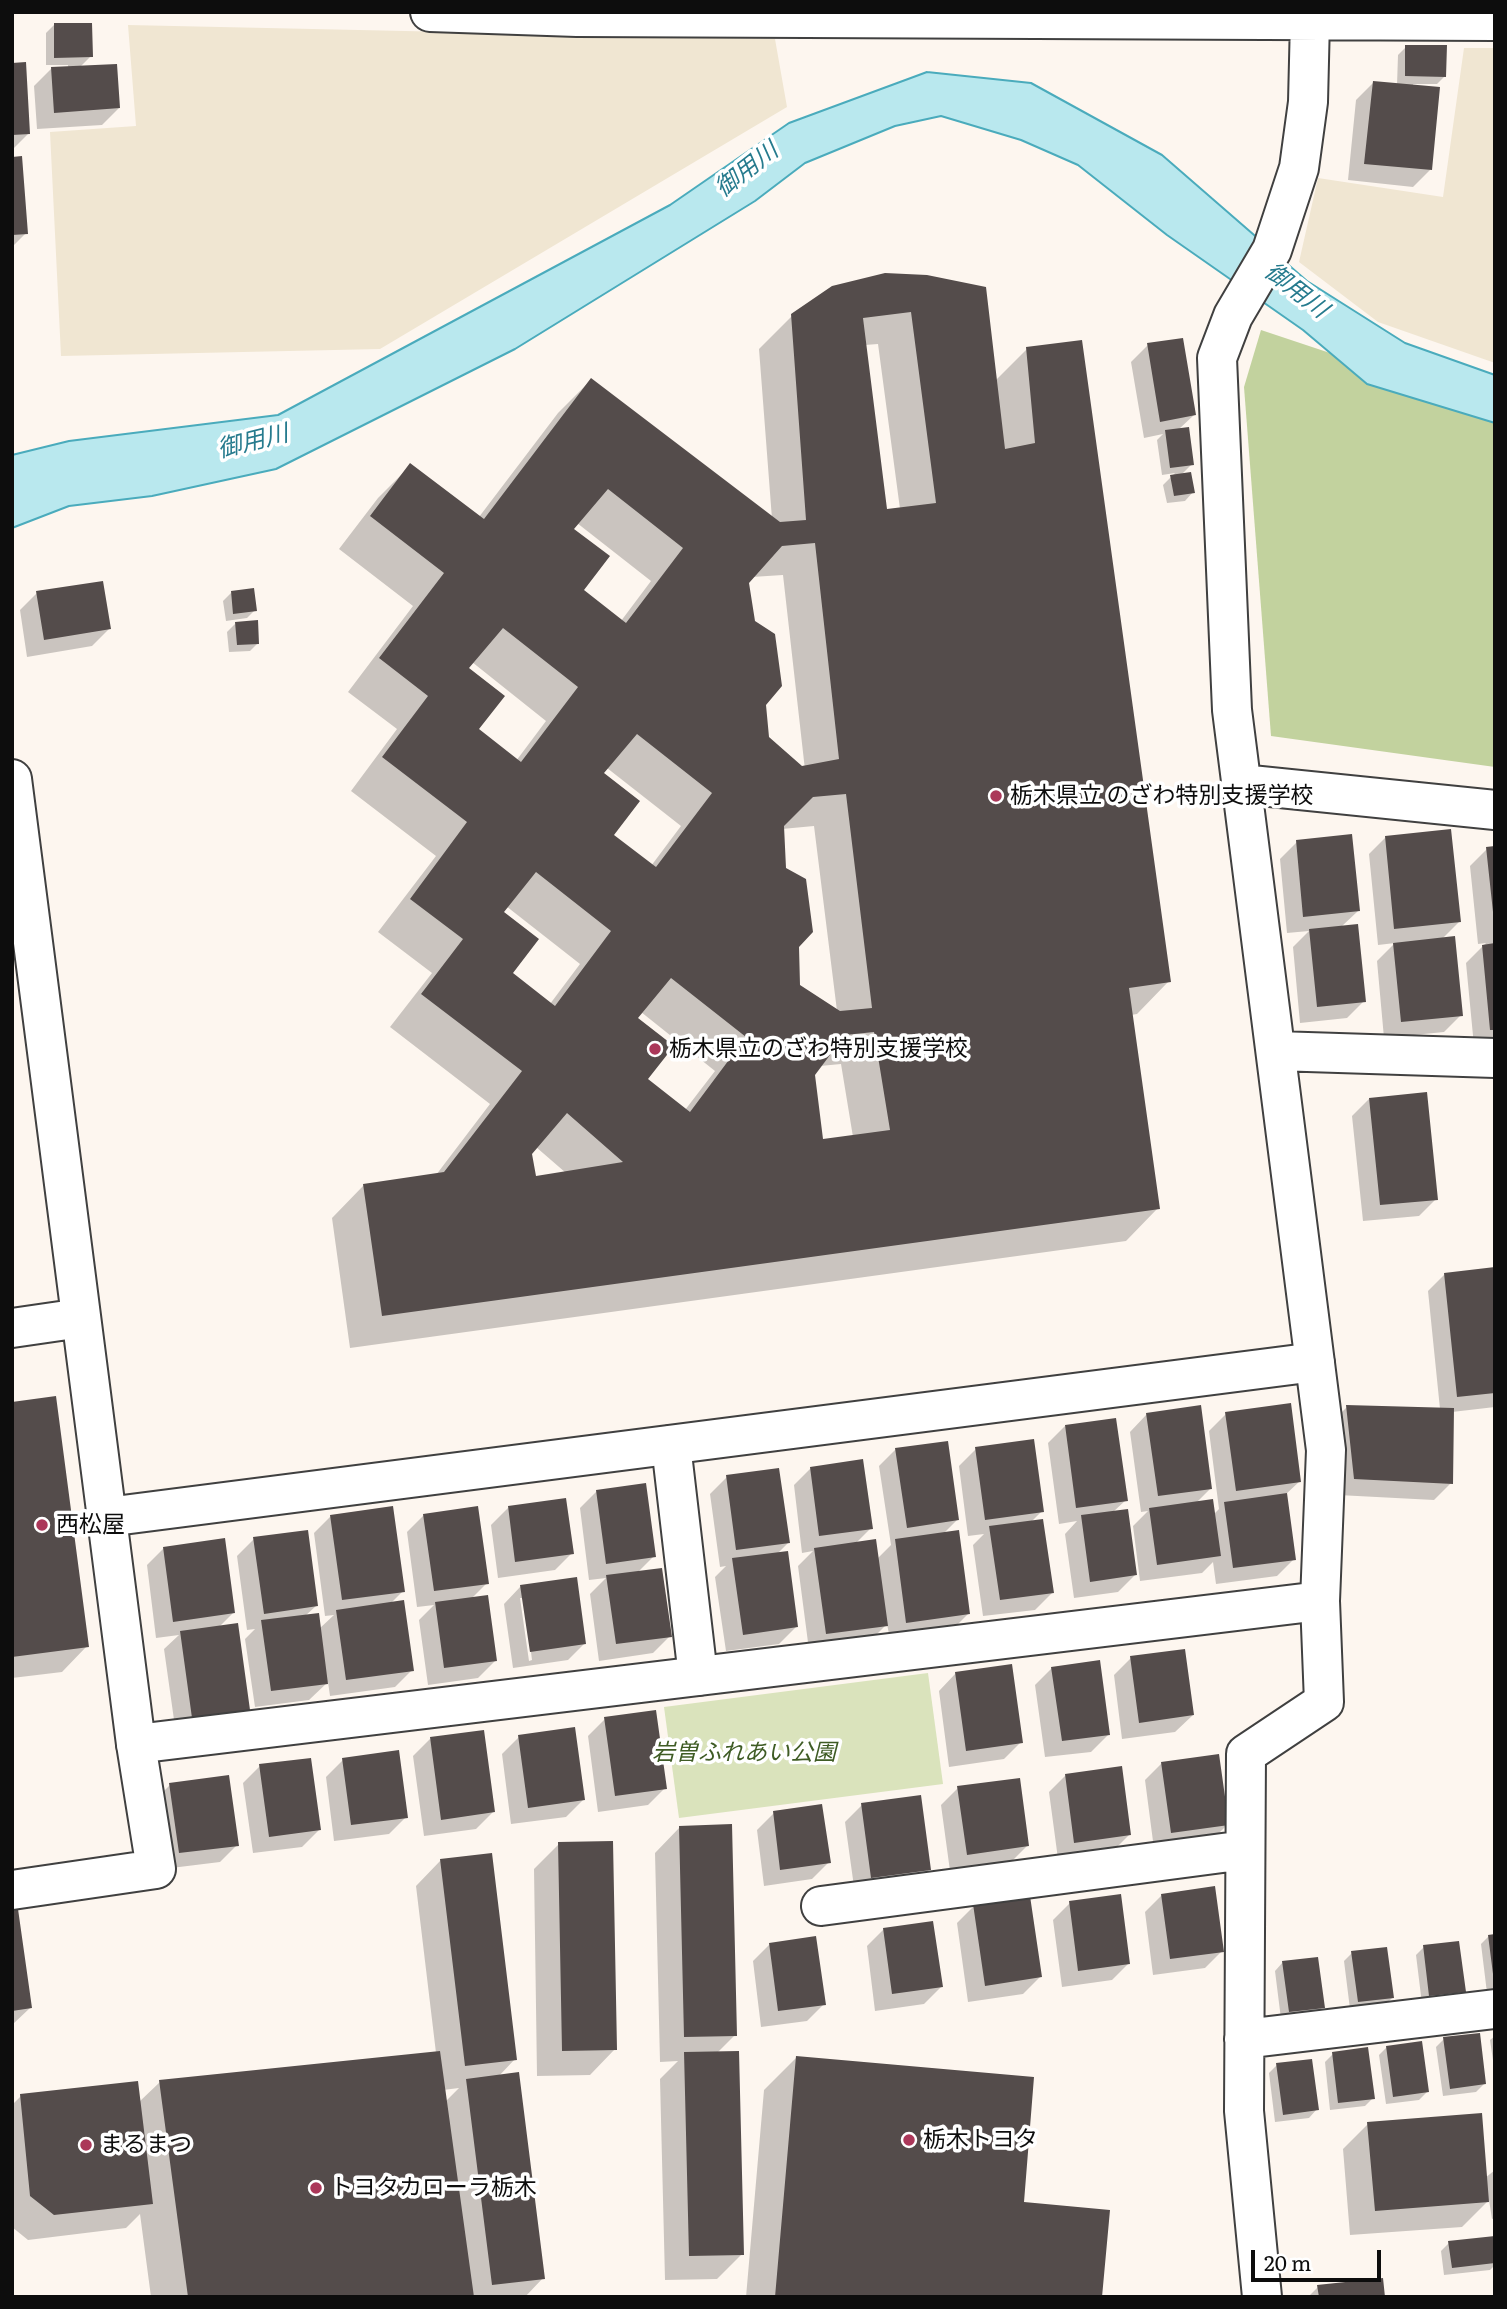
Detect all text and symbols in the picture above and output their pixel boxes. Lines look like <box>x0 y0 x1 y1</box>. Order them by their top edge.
water label: 御用川 <box>710 136 784 204</box>
water label: 御用川 <box>1259 257 1333 325</box>
water label: 御用川 <box>215 419 291 465</box>
place label: 栃木県立 のざわ特別支援学校 <box>1010 782 1314 810</box>
marker: 栃木県立 のざわ特別支援学校 <box>988 788 1004 804</box>
place label: 栃木県立のざわ特別支援学校 <box>669 1035 968 1063</box>
marker: 栃木県立のざわ特別支援学校 <box>647 1041 663 1057</box>
place label: 西松屋 <box>56 1511 125 1539</box>
marker: 西松屋 <box>34 1517 50 1533</box>
park label: 岩曽ふれあい公園 <box>652 1739 836 1767</box>
place label: 栃木トヨタ <box>923 2126 1038 2154</box>
place label: まるまつ <box>100 2131 192 2159</box>
marker: 栃木トヨタ <box>901 2132 917 2148</box>
marker: まるまつ <box>78 2137 94 2153</box>
place label: トヨタカローラ栃木 <box>330 2174 537 2202</box>
marker: トヨタカローラ栃木 <box>308 2180 324 2196</box>
scale bar <box>1255 2236 1384 2280</box>
text: 20 m <box>1264 2246 1311 2277</box>

